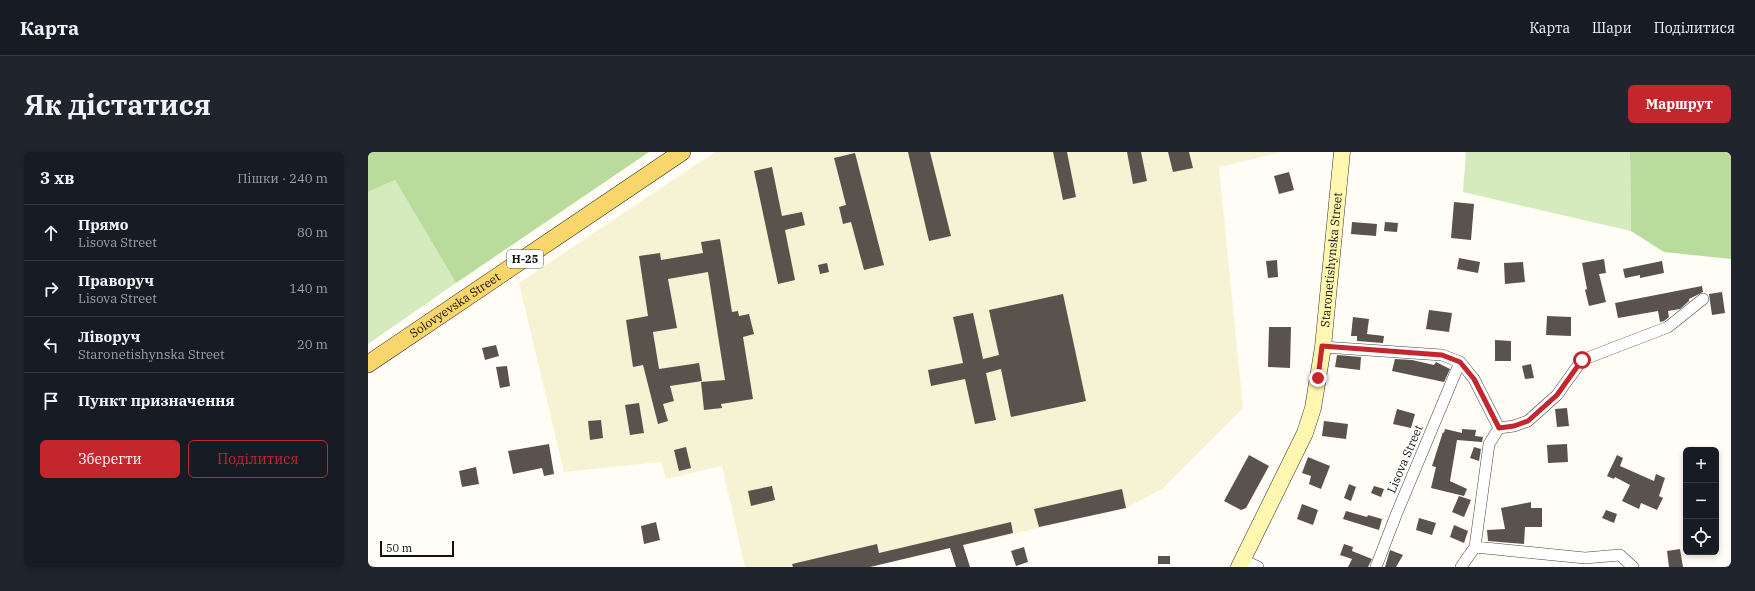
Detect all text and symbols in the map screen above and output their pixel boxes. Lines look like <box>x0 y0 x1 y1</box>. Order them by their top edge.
text: Карта <box>20 16 79 40</box>
text: Карта <box>1529 19 1570 37</box>
text: Шари <box>1592 19 1632 37</box>
text: Поділитися <box>1654 19 1735 37</box>
button: Маршрут <box>1628 85 1731 123</box>
text: Як дістатися <box>24 86 211 123</box>
text: 3 хв <box>40 167 74 189</box>
text: Пішки · 240 m <box>237 170 328 187</box>
street label: Staronetishynska Street <box>1317 192 1345 328</box>
text: Прямо <box>78 215 129 234</box>
icon: ahead <box>40 222 62 244</box>
text: 80 m <box>297 224 328 241</box>
text: Lisova Street <box>78 234 157 251</box>
road number: Н-25 <box>507 250 543 268</box>
street label: Solovyevska Street <box>407 269 503 341</box>
text: Праворуч <box>78 271 154 290</box>
icon: right <box>40 278 62 300</box>
text: 140 m <box>289 280 328 297</box>
text: Lisova Street <box>78 290 157 307</box>
text: Ліворуч <box>78 327 140 346</box>
icon: left <box>40 334 62 356</box>
text: 20 m <box>297 336 328 353</box>
text: Staronetishynska Street <box>78 346 224 363</box>
route start <box>1573 351 1591 369</box>
route end <box>1309 369 1327 387</box>
icon: arrive <box>40 390 62 412</box>
text: Пункт призначення <box>78 391 235 410</box>
street label: Lisova Street <box>1383 422 1426 495</box>
button: Зберегти <box>40 440 180 478</box>
button: Поділитися <box>188 440 328 478</box>
map controls <box>1683 447 1719 555</box>
button: + <box>1683 447 1719 483</box>
button: − <box>1683 483 1719 519</box>
button: locate <box>1683 519 1719 555</box>
scale bar <box>380 539 454 558</box>
text: 50 m <box>386 541 412 555</box>

